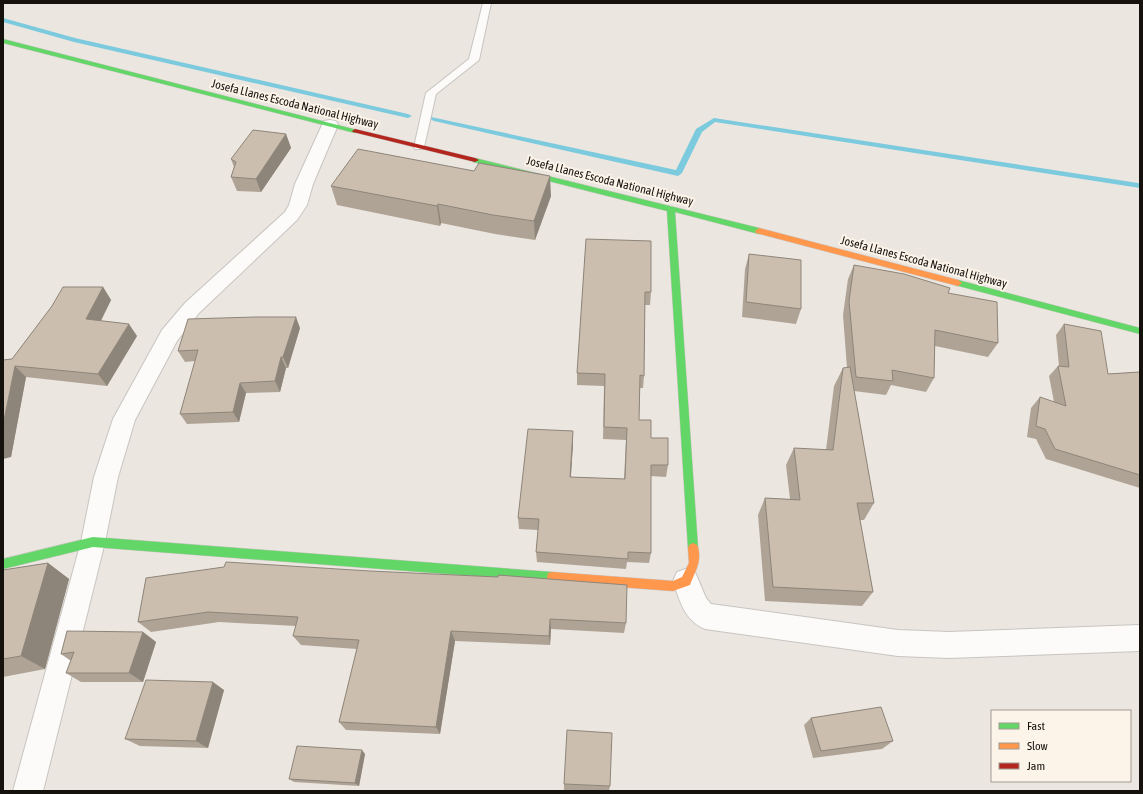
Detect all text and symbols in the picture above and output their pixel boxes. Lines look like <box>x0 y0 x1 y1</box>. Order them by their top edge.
street label: Josefa Llanes Escoda National Highway <box>210 76 380 132</box>
street label: Josefa Llanes Escoda National Highway <box>525 153 695 209</box>
street label: Josefa Llanes Escoda National Highway <box>839 233 1009 291</box>
legend <box>991 710 1131 782</box>
text: Fast <box>1027 719 1045 733</box>
text: Slow <box>1027 739 1048 753</box>
text: Jam <box>1027 759 1045 773</box>

